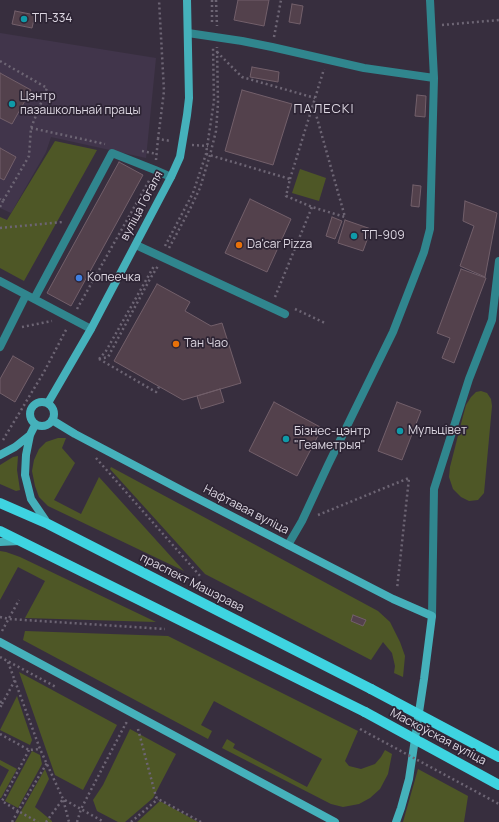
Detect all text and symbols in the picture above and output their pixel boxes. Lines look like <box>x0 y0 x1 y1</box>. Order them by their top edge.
place label: ТП-334 <box>32 12 72 26</box>
marker: ТП-334 <box>19 14 29 24</box>
place label: Цэнтр пазашкольнай працы <box>20 90 140 118</box>
marker: Цэнтр пазашкольнай працы <box>7 99 17 109</box>
district label: ПАЛЕСКІ <box>294 101 354 117</box>
street label: вуліца Гогаля <box>118 169 166 243</box>
place label: ТП-909 <box>362 229 405 243</box>
marker: ТП-909 <box>349 231 359 241</box>
place label: Da'car Pizza <box>247 238 312 252</box>
marker: Da'car Pizza <box>234 240 244 250</box>
place label: Копеечка <box>87 271 141 285</box>
marker: Копеечка <box>74 273 84 283</box>
place label: Тан Чао <box>184 337 228 351</box>
marker: Тан Чао <box>171 339 181 349</box>
place label: Мульцівет <box>408 424 467 438</box>
place label: Бізнес-цэнтр "Геаметрыя" <box>294 425 370 453</box>
marker: Мульцівет <box>395 426 405 436</box>
marker: Бізнес-цэнтр "Геаметрыя" <box>281 434 291 444</box>
street label: Нафтавая вуліца <box>201 482 291 538</box>
street label: праспект Машэрава <box>138 551 246 615</box>
street label: Маскоўская вуліца <box>387 706 489 768</box>

